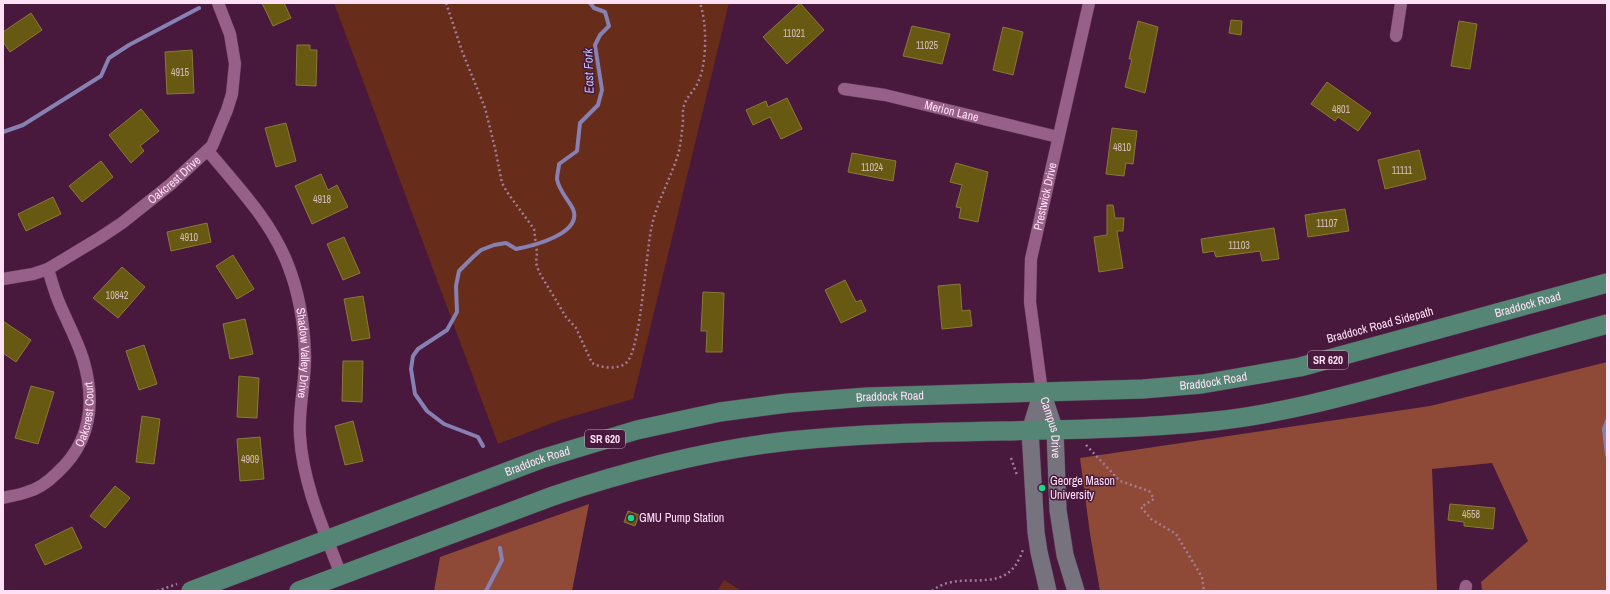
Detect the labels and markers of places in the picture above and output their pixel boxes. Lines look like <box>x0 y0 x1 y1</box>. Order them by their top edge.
place label: George Mason University <box>1050 473 1115 503</box>
marker: George Mason University <box>1037 483 1047 493</box>
place label: GMU Pump Station <box>639 510 724 526</box>
marker: GMU Pump Station <box>626 513 636 523</box>

